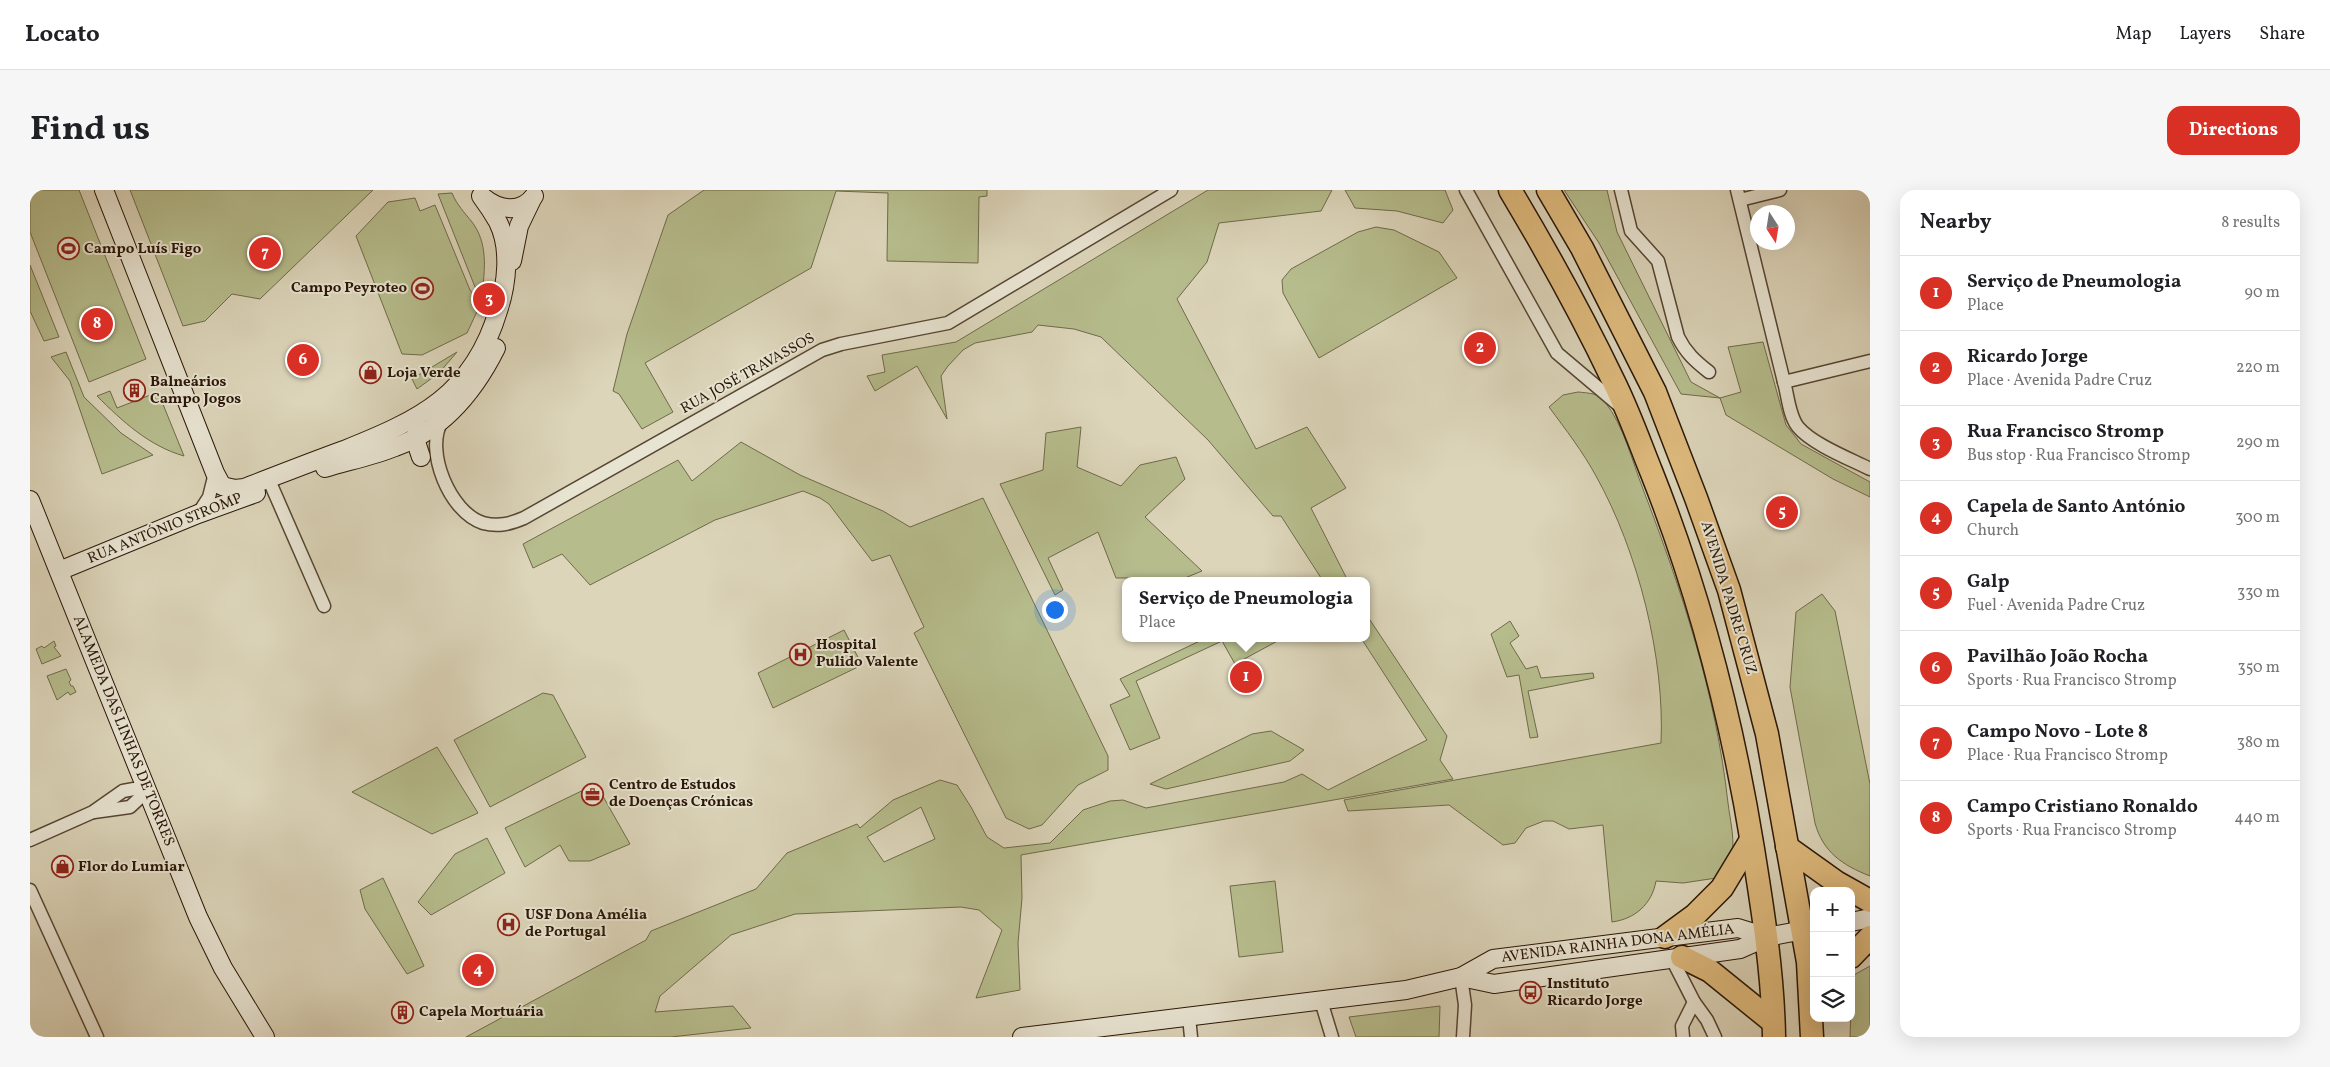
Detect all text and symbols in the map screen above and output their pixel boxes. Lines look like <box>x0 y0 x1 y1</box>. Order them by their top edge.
text: Locato <box>25 18 100 52</box>
text: Map <box>2115 22 2151 47</box>
text: Layers <box>2179 22 2231 47</box>
text: Share <box>2259 22 2305 47</box>
text: Find us <box>30 106 150 154</box>
button: Directions <box>2167 106 2300 155</box>
north arrow <box>1750 205 1795 250</box>
text: Nearby <box>1920 208 1991 237</box>
text: 8 results <box>2221 212 2280 234</box>
pin: 7 <box>249 234 281 272</box>
sports icon: Campo Luís Figo <box>56 237 80 261</box>
place label: Campo Luís Figo <box>84 239 202 260</box>
text: Serviço de Pneumologia <box>1967 269 2181 295</box>
sports icon: Campo Peyroteo <box>411 276 435 300</box>
place label: Campo Peyroteo <box>291 278 407 299</box>
pin: 3 <box>473 280 505 318</box>
text: 1 <box>1933 282 1939 304</box>
text: 90 m <box>2244 282 2280 304</box>
text: Place <box>1967 295 2004 317</box>
pin: 8 <box>81 305 113 343</box>
street label: RUA JOSÉ TRAVASSOS <box>677 328 819 420</box>
pin: 2 <box>1464 329 1496 367</box>
pin: 6 <box>287 341 319 379</box>
text: Ricardo Jorge <box>1967 344 2088 370</box>
text: 2 <box>1932 357 1940 379</box>
text: 220 m <box>2236 357 2280 379</box>
shop icon: Loja Verde <box>359 361 383 385</box>
place label: Loja Verde <box>387 363 461 384</box>
text: Place · Avenida Padre Cruz <box>1967 370 2152 392</box>
place label: Balneários Campo Jogos <box>150 372 241 410</box>
building icon: Balneários Campo Jogos <box>122 379 146 403</box>
text: Rua Francisco Stromp <box>1967 419 2164 445</box>
text: 3 <box>1932 432 1940 454</box>
text: 290 m <box>2236 432 2280 454</box>
text: Bus stop · Rua Francisco Stromp <box>1967 445 2190 467</box>
street label: RUA ANTÓNIO STROMP <box>85 488 246 570</box>
pin: 5 <box>1766 493 1798 531</box>
text: Capela de Santo António <box>1967 494 2185 520</box>
text: 4 <box>1931 507 1941 529</box>
text: 300 m <box>2235 507 2280 529</box>
street label: AVENIDA PADRE CRUZ <box>1695 519 1761 677</box>
text: Church <box>1967 520 2019 542</box>
text: Galp <box>1967 569 2009 595</box>
popup <box>1122 577 1370 642</box>
text: 5 <box>1932 582 1940 604</box>
text: 330 m <box>2237 582 2280 604</box>
text: Serviço de Pneumologia <box>1139 586 1353 612</box>
text: Fuel · Avenida Padre Cruz <box>1967 595 2145 617</box>
your location <box>1042 597 1068 623</box>
text: Place <box>1139 612 1176 634</box>
street label: ALAMEDA DAS LINHAS DE TORRES <box>67 613 179 849</box>
place label: Hospital Pulido Valente <box>816 635 918 673</box>
hospital icon: Hospital Pulido Valente <box>788 642 812 666</box>
text: Pavilhão João Rocha <box>1967 644 2148 670</box>
text: 6 <box>1932 657 1940 679</box>
text: 350 m <box>2237 657 2280 679</box>
pin: 1 <box>1230 658 1262 696</box>
text: Sports · Rua Francisco Stromp <box>1967 670 2177 692</box>
text: Campo Novo - Lote 8 <box>1967 719 2148 745</box>
text: 7 <box>1932 732 1940 754</box>
text: 380 m <box>2237 732 2280 754</box>
text: Place · Rua Francisco Stromp <box>1967 745 2168 767</box>
place label: Centro de Estudos de Doenças Crónicas <box>609 775 753 813</box>
office icon: Centro de Estudos de Doenças Crónicas <box>581 782 605 806</box>
text: Campo Cristiano Ronaldo <box>1967 794 2198 820</box>
text: 8 <box>1932 807 1940 829</box>
text: 440 m <box>2234 807 2280 829</box>
text: Sports · Rua Francisco Stromp <box>1967 820 2177 842</box>
shop icon: Flor do Lumiar <box>50 855 74 879</box>
place label: Flor do Lumiar <box>78 857 185 878</box>
map controls <box>1810 887 1855 1022</box>
button: + <box>1810 887 1855 932</box>
place label: USF Dona Amélia de Portugal <box>525 905 647 943</box>
hospital icon: USF Dona Amélia de Portugal <box>497 912 521 936</box>
street label: AVENIDA RAINHA DONA AMÉLIA <box>1500 919 1736 969</box>
button: − <box>1810 932 1855 977</box>
pin: 4 <box>462 951 494 989</box>
place label: Instituto Ricardo Jorge <box>1547 974 1643 1012</box>
button: layers <box>1810 977 1855 1022</box>
bus stop icon: Instituto Ricardo Jorge <box>1519 981 1543 1005</box>
building icon: Capela Mortuária <box>391 1000 415 1024</box>
place label: Capela Mortuária <box>419 1002 544 1023</box>

